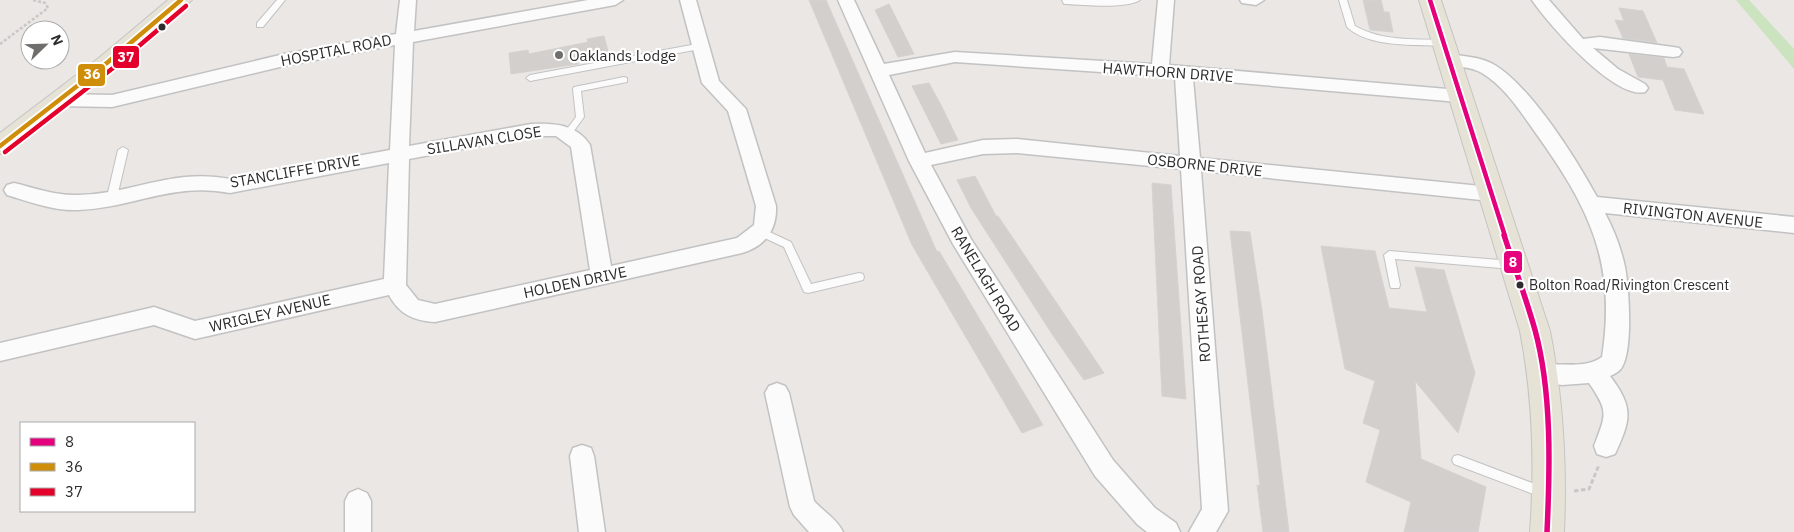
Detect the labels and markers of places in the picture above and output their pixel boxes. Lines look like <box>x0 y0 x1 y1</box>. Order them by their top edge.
unlabelled marker <box>157 22 167 32</box>
place label: Oaklands Lodge <box>569 46 676 65</box>
marker: Oaklands Lodge <box>553 49 565 61</box>
place label: Bolton Road/Rivington Crescent <box>1529 276 1729 294</box>
marker: Bolton Road/Rivington Crescent <box>1515 280 1525 290</box>

